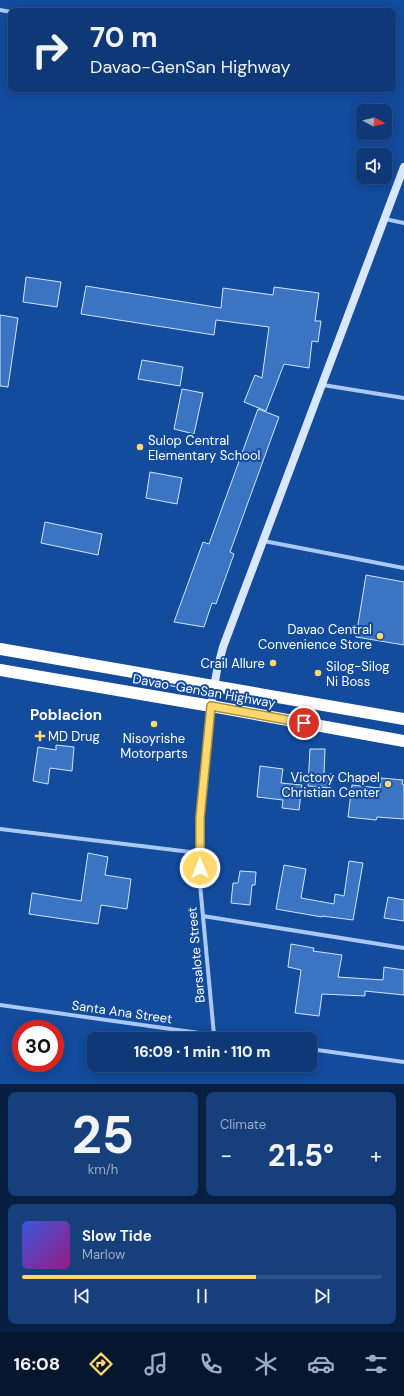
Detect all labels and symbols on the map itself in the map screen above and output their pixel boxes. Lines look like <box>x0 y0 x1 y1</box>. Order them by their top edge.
north arrow <box>356 104 392 140</box>
place label: Sulop Central Elementary School <box>148 432 261 464</box>
marker: Sulop Central Elementary School <box>135 442 145 452</box>
place label: Davao Central Convenience Store <box>258 621 372 653</box>
marker: Davao Central Convenience Store <box>375 631 385 641</box>
place label: Crail Allure <box>200 655 265 672</box>
marker: Crail Allure <box>268 658 278 668</box>
place label: Silog-Silog Ni Boss <box>326 658 390 690</box>
marker: Silog-Silog Ni Boss <box>313 668 323 678</box>
street label: Davao-GenSan Highway <box>131 670 277 712</box>
district label: Poblacion <box>30 705 102 725</box>
pin <box>287 706 321 740</box>
marker: Nisoyrishe Motorparts <box>149 719 159 729</box>
place label: MD Drug <box>48 728 100 745</box>
place label: Nisoyrishe Motorparts <box>120 730 188 762</box>
marker: MD Drug <box>35 731 45 741</box>
place label: Victory Chapel Christian Center <box>282 769 380 801</box>
marker: Victory Chapel Christian Center <box>383 779 393 789</box>
position arrow <box>179 847 221 889</box>
street label: Barsalote Street <box>183 906 209 1004</box>
street label: Santa Ana Street <box>71 997 173 1027</box>
speed limit sign: 30 <box>12 1020 64 1072</box>

